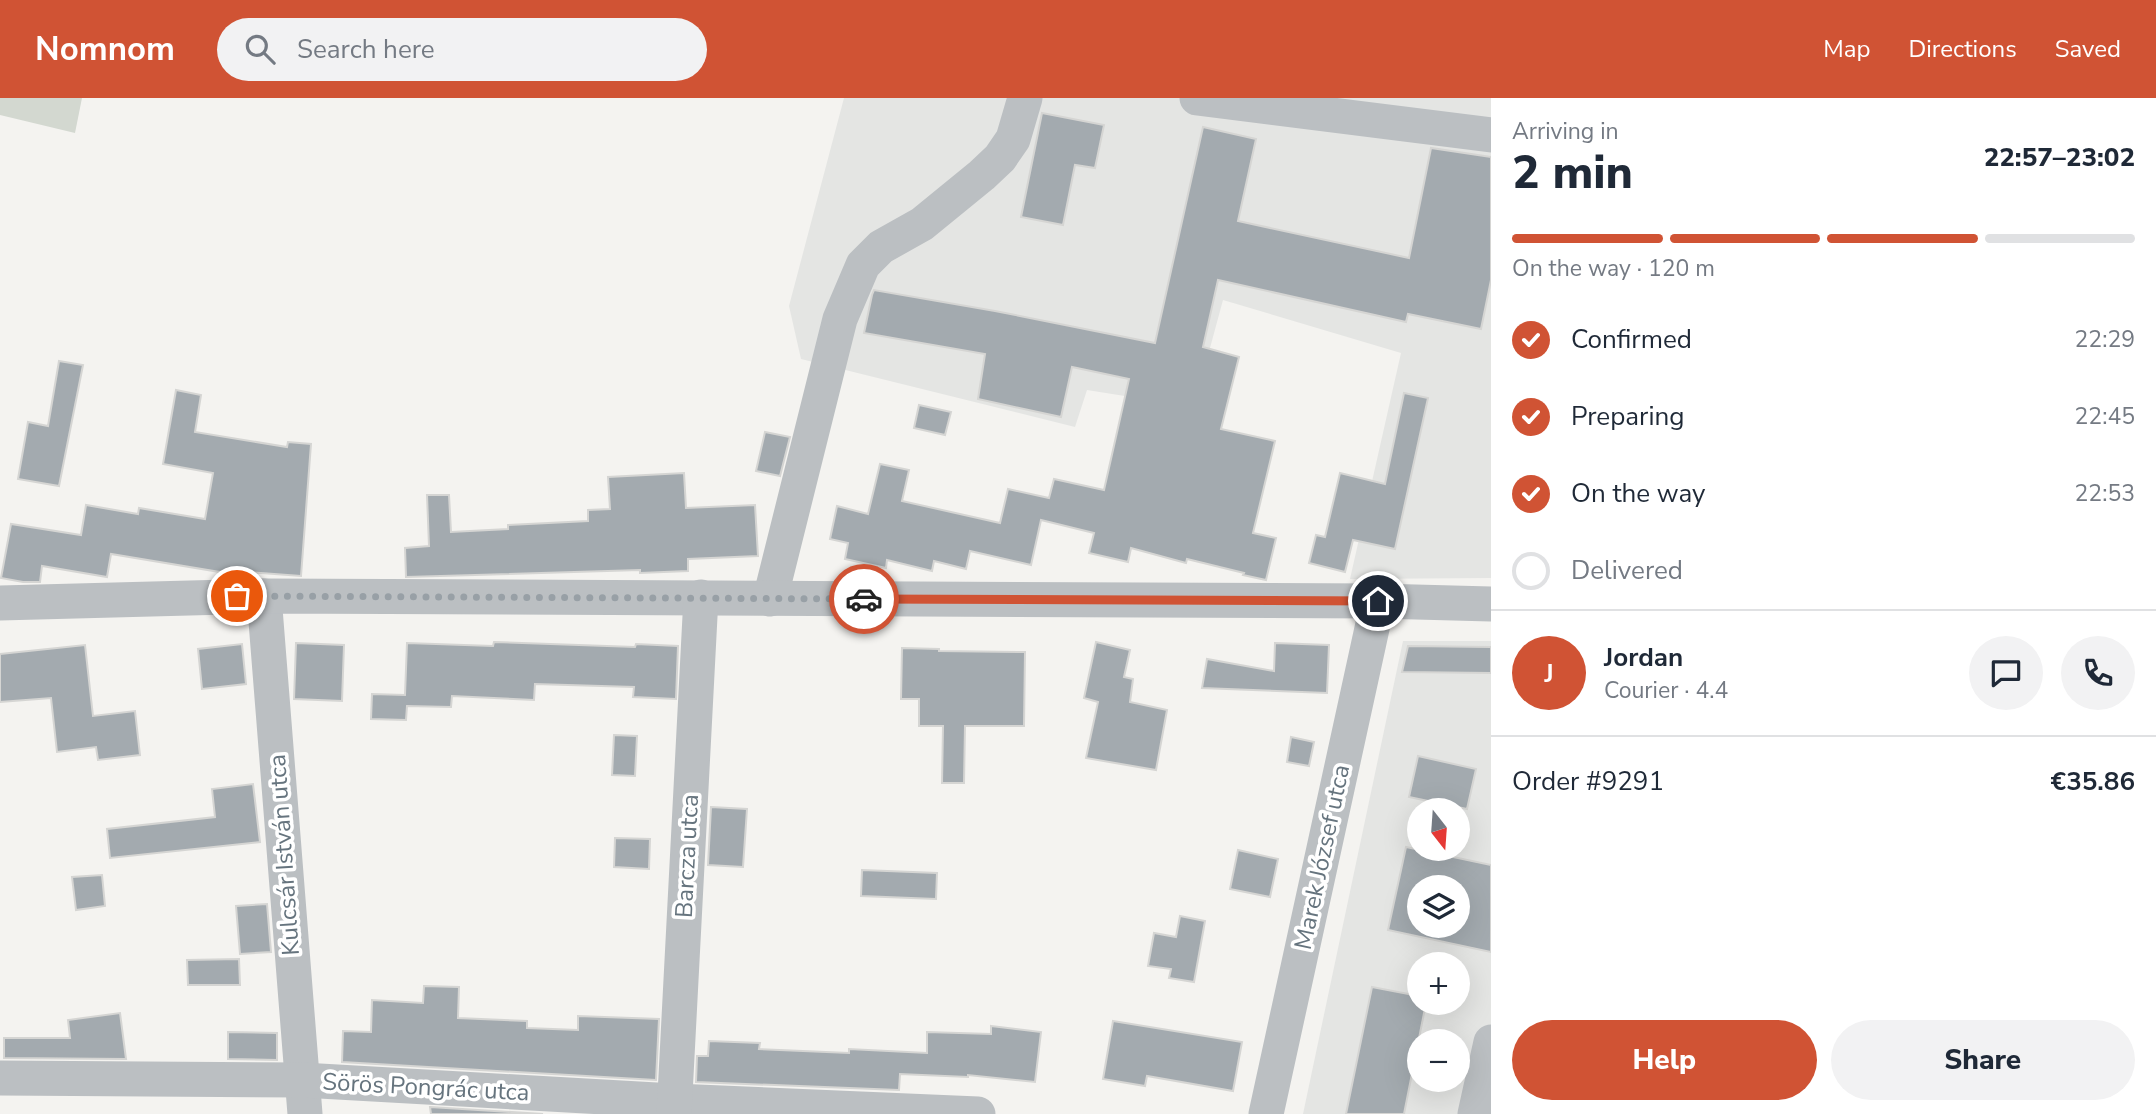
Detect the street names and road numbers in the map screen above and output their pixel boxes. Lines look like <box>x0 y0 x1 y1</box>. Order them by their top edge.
street label: Kulcsár István utca <box>261 753 307 957</box>
street label: Marek József utca <box>1287 761 1357 953</box>
street label: Barcza utca <box>668 793 706 919</box>
street label: Sörös Pongrác utca <box>322 1066 530 1108</box>

